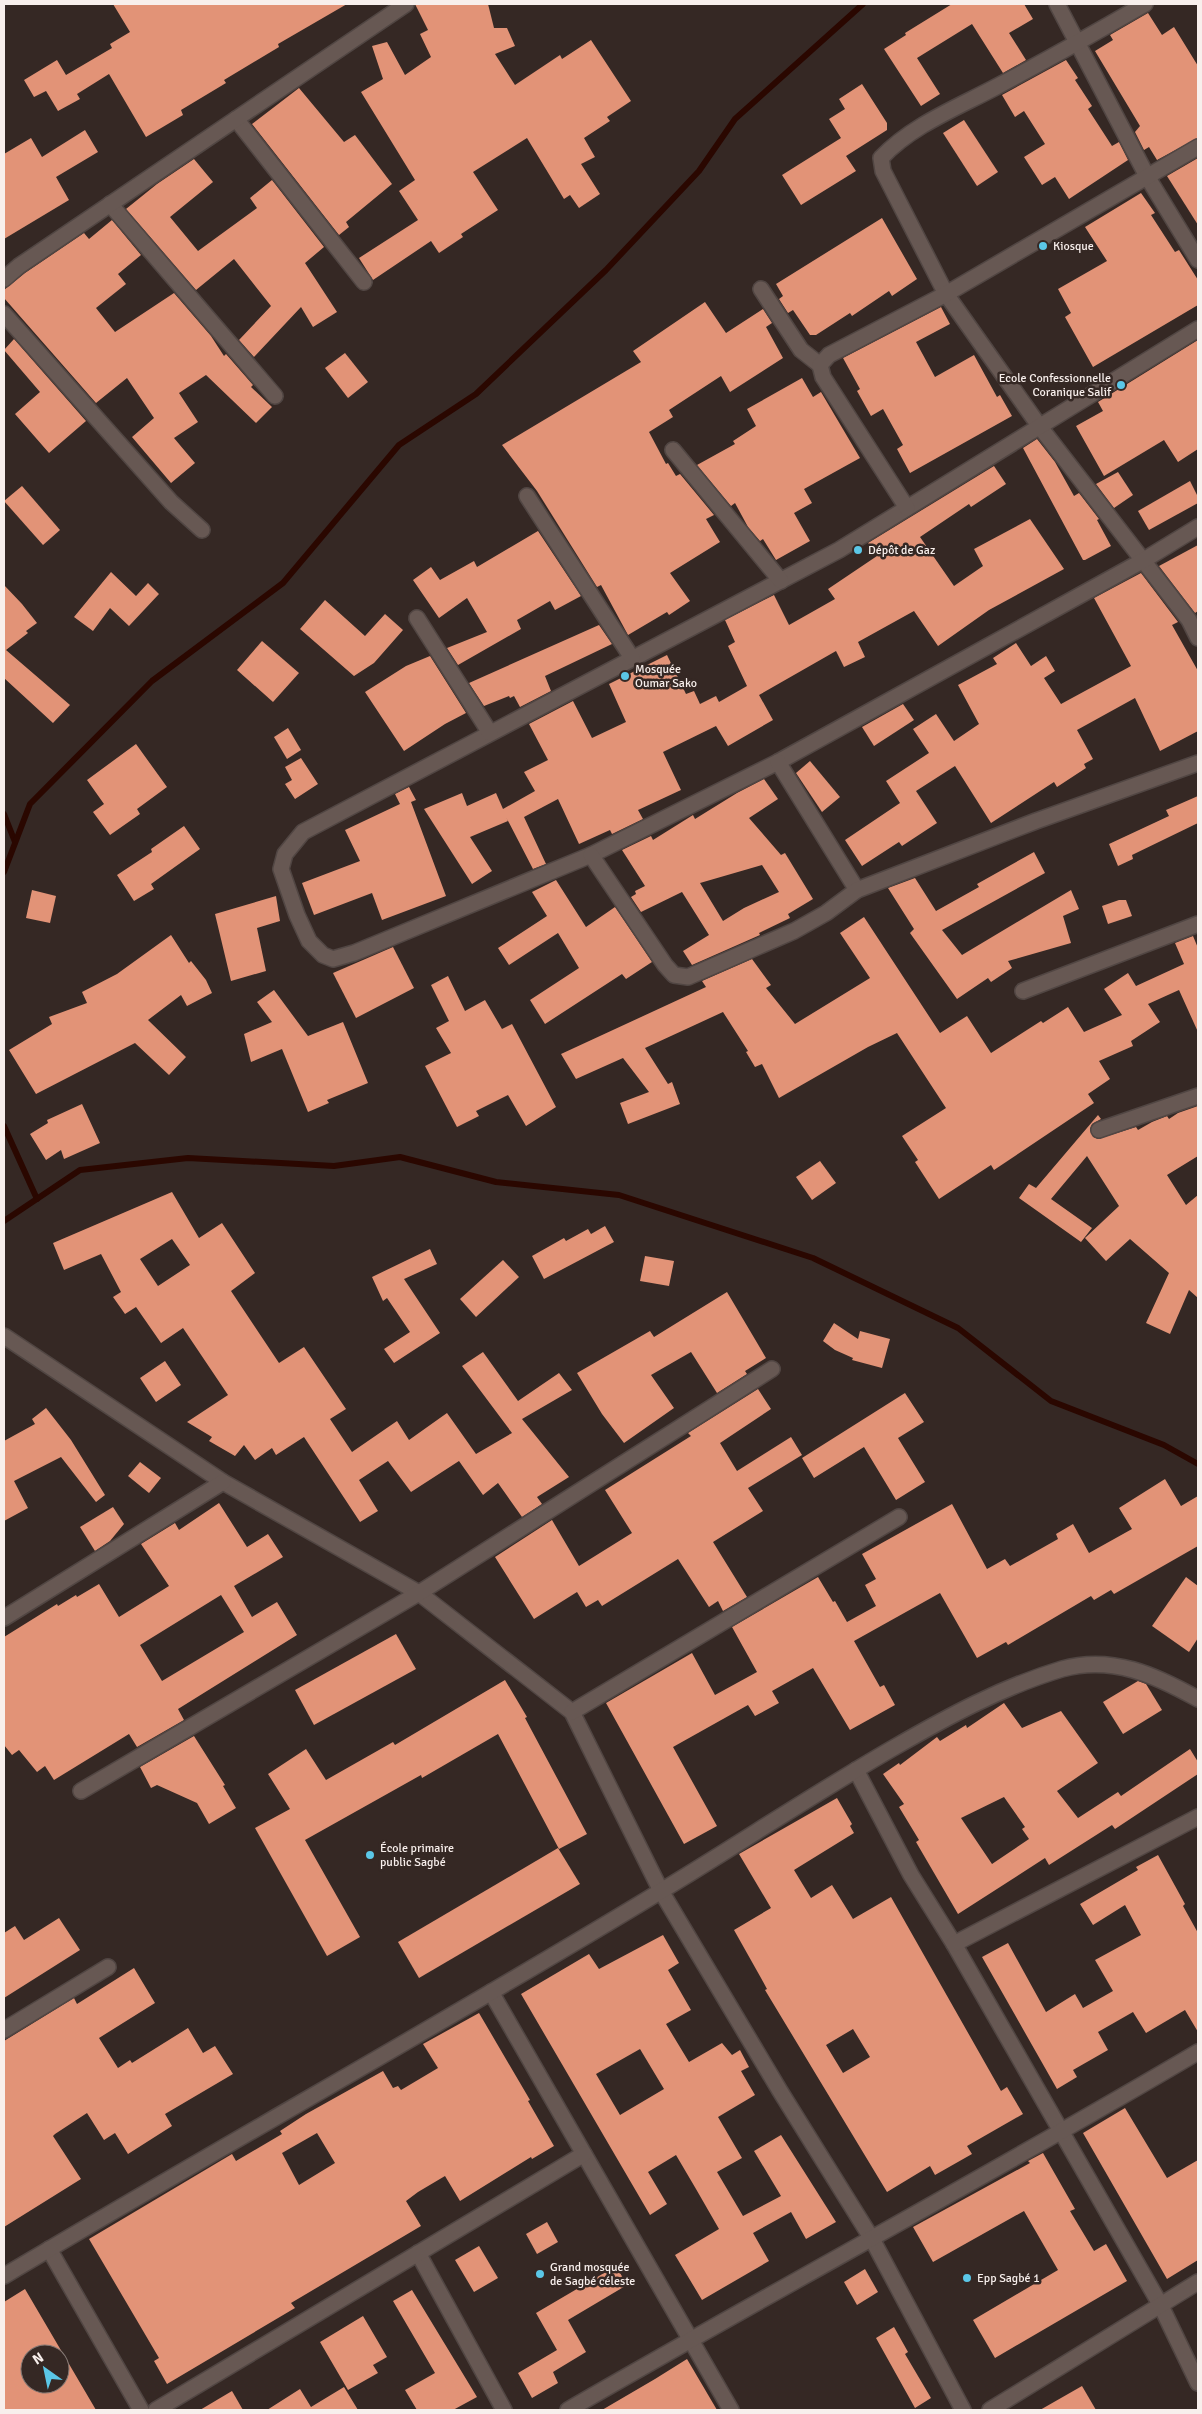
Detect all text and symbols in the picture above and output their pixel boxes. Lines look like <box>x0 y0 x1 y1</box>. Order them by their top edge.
place label: Kiosque <box>1053 239 1094 254</box>
marker: Kiosque <box>1037 240 1049 252</box>
place label: Ecole Confessionnelle Coranique Salif <box>999 371 1112 400</box>
marker: Ecole Confessionnelle Coranique Salif <box>1115 379 1127 391</box>
place label: Dépôt de Gaz <box>868 543 935 558</box>
marker: Dépôt de Gaz <box>852 544 864 556</box>
place label: Mosquée Oumar Sako <box>635 662 697 691</box>
marker: Mosquée Oumar Sako <box>619 670 631 682</box>
place label: École primaire public Sagbé <box>380 1841 454 1870</box>
marker: École primaire public Sagbé <box>364 1849 376 1861</box>
place label: Grand mosquée de Sagbé céleste <box>550 2260 635 2289</box>
marker: Grand mosquée de Sagbé céleste <box>534 2268 546 2280</box>
place label: Epp Sagbé 1 <box>977 2271 1040 2286</box>
marker: Epp Sagbé 1 <box>961 2272 973 2284</box>
north arrow <box>20 2344 70 2394</box>
text: N <box>29 2349 47 2368</box>

